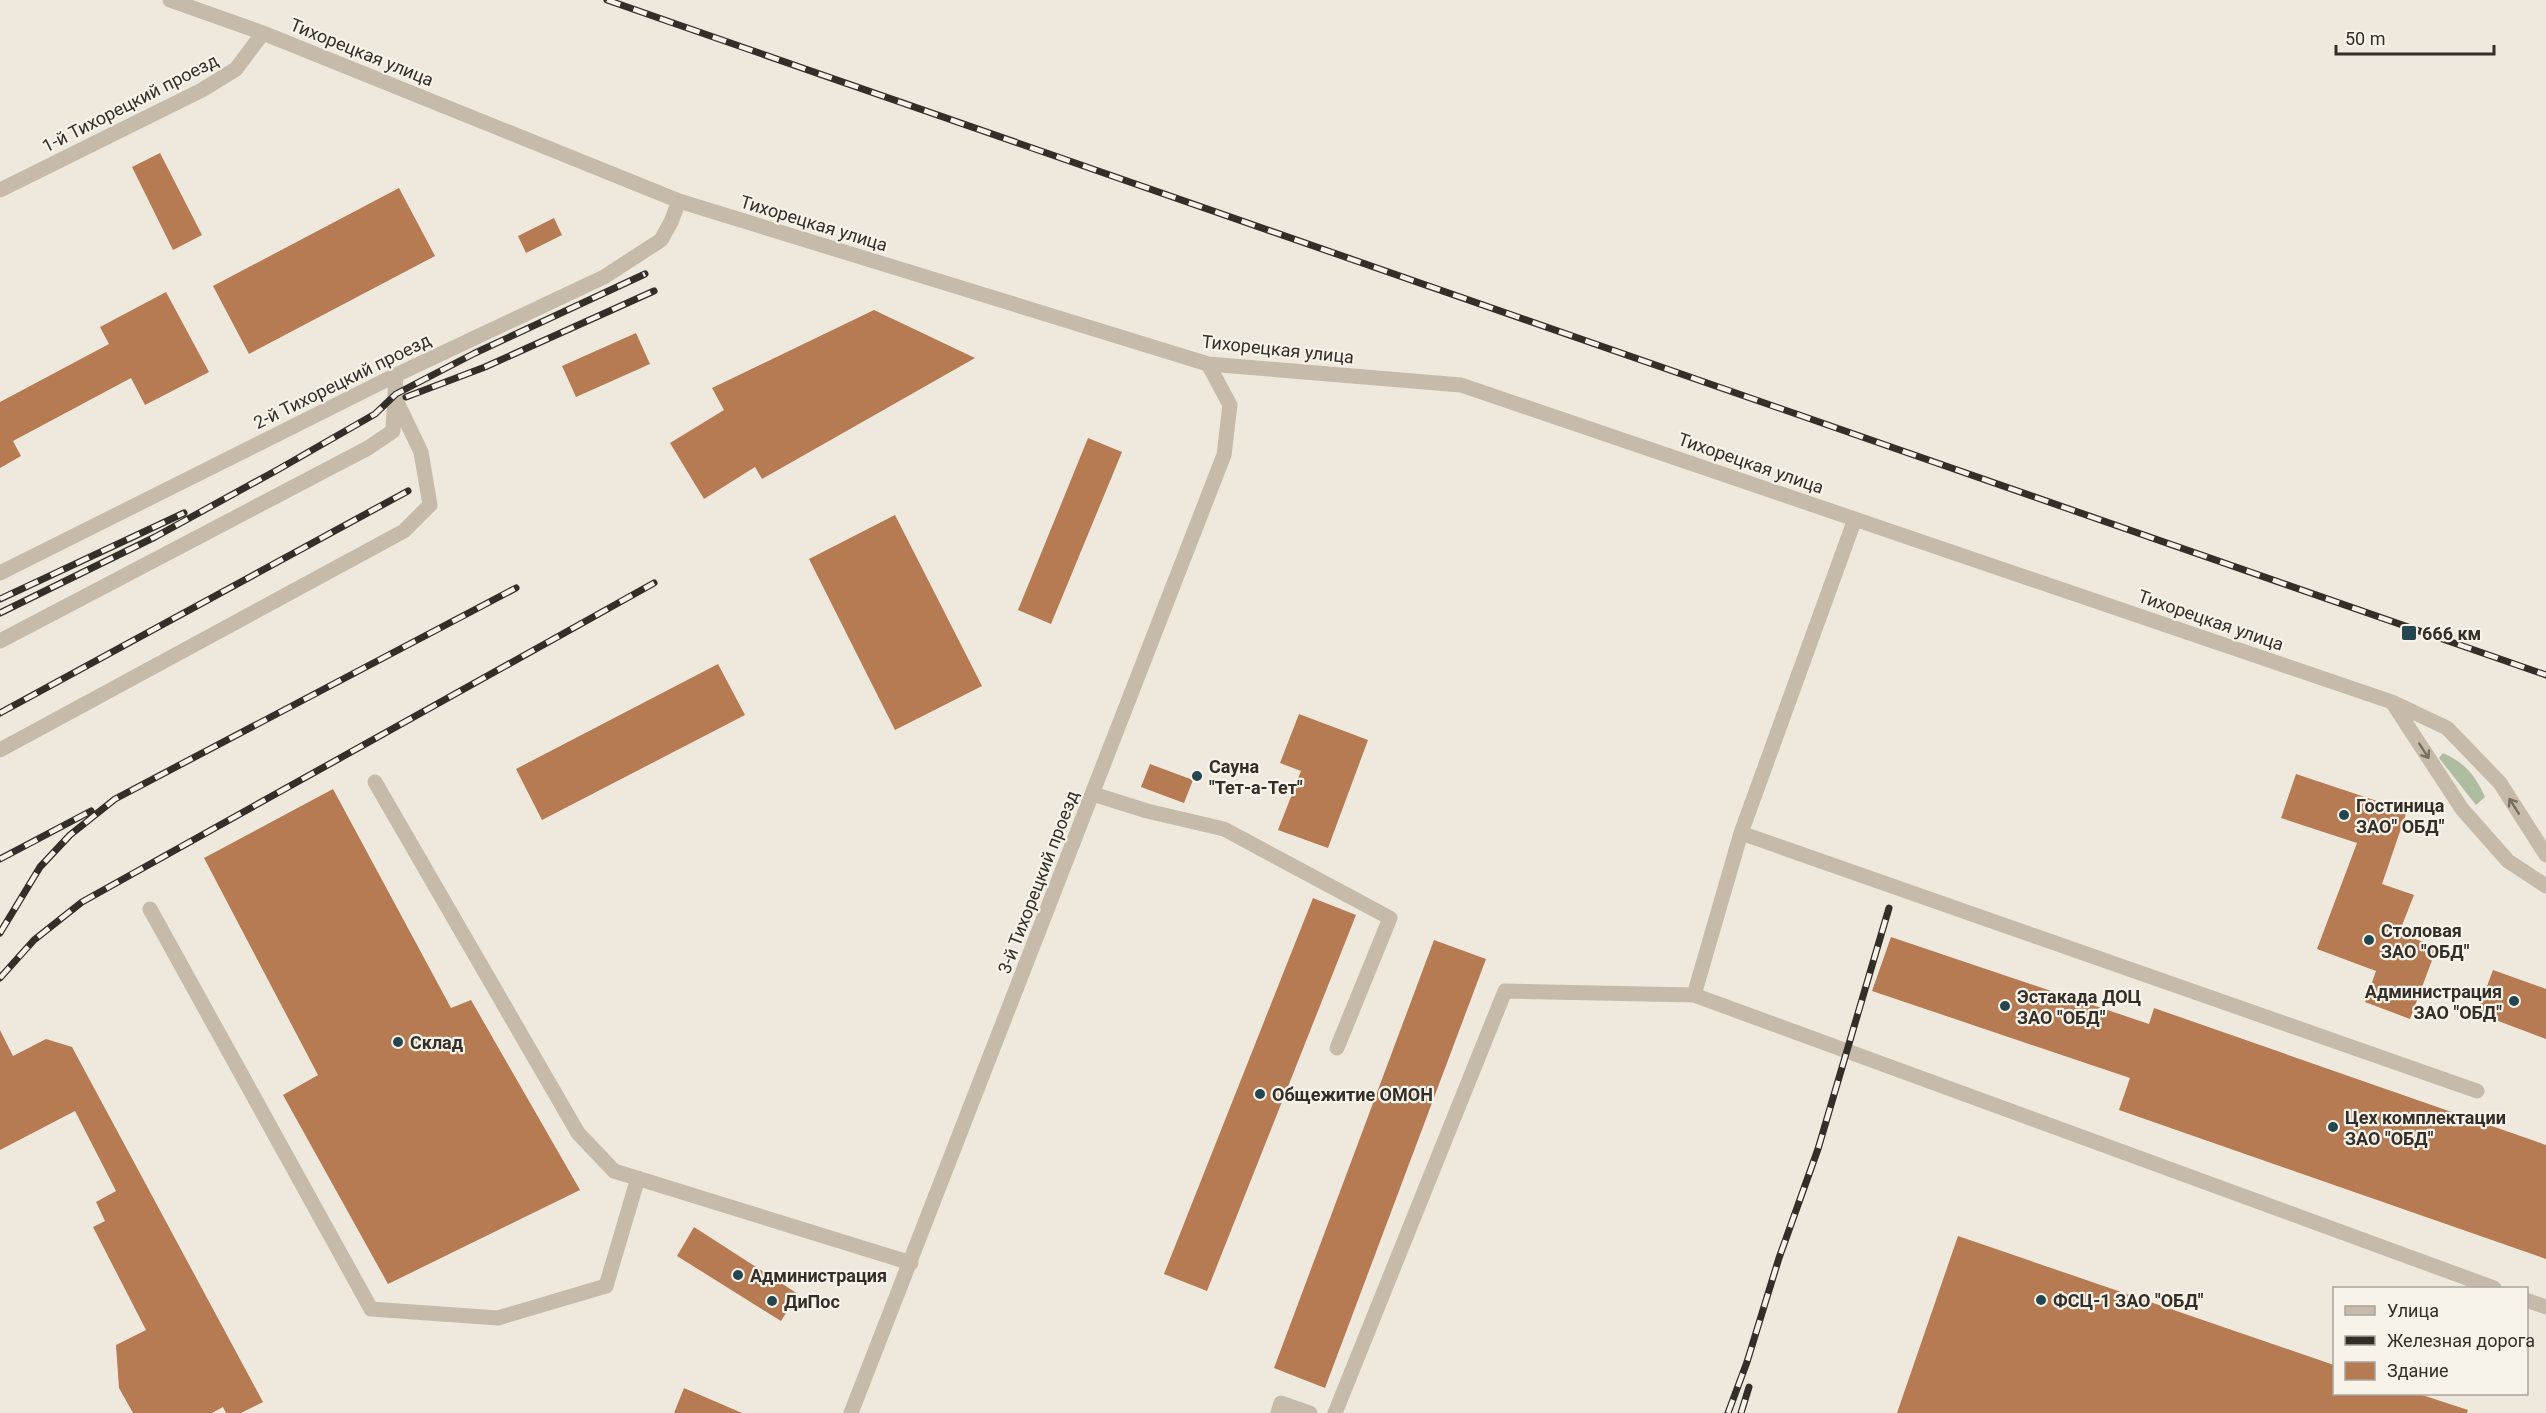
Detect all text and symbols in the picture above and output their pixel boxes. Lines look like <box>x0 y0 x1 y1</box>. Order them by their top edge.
street label: Тихорецкая улица <box>287 14 437 90</box>
scale bar <box>2336 18 2494 56</box>
text: 50 m <box>2345 28 2385 49</box>
street label: 1-й Тихорецкий проезд <box>39 49 221 156</box>
street label: Тихорецкая улица <box>738 191 890 255</box>
street label: 2-й Тихорецкий проезд <box>250 329 434 433</box>
street label: Тихорецкая улица <box>1201 331 1355 367</box>
street label: Тихорецкая улица <box>1675 428 1827 498</box>
street label: Тихорецкая улица <box>2135 585 2287 655</box>
place label: 666 км <box>2422 623 2481 644</box>
marker: 666 км <box>2400 624 2418 642</box>
one-way arrow <box>2417 743 2430 760</box>
place label: Сауна "Тет-а-Тет" <box>1209 756 1303 798</box>
marker: Сауна "Тет-а-Тет" <box>1190 769 1204 783</box>
street label: 3-й Тихорецкий проезд <box>993 787 1083 977</box>
place label: Гостиница ЗАО" ОБД" <box>2356 795 2445 837</box>
one-way arrow <box>2507 798 2519 815</box>
marker: Гостиница ЗАО" ОБД" <box>2337 808 2351 822</box>
place label: Столовая ЗАО "ОБД" <box>2381 920 2470 962</box>
marker: Столовая ЗАО "ОБД" <box>2362 933 2376 947</box>
place label: Администрация ЗАО "ОБД" <box>2365 981 2502 1023</box>
place label: Эстакада ДОЦ ЗАО "ОБД" <box>2017 986 2142 1028</box>
marker: Администрация ЗАО "ОБД" <box>2507 994 2521 1008</box>
marker: Эстакада ДОЦ ЗАО "ОБД" <box>1998 999 2012 1013</box>
place label: Склад <box>410 1032 464 1053</box>
marker: Склад <box>391 1035 405 1049</box>
place label: Общежитие ОМОН <box>1272 1084 1433 1105</box>
marker: Общежитие ОМОН <box>1253 1087 1267 1101</box>
place label: Цех комплектации ЗАО "ОБД" <box>2345 1107 2506 1149</box>
marker: Цех комплектации ЗАО "ОБД" <box>2326 1120 2340 1134</box>
place label: Администрация <box>750 1265 887 1286</box>
marker: Администрация <box>731 1268 745 1282</box>
legend <box>2333 1287 2528 1395</box>
place label: ФСЦ-1 ЗАО "ОБД" <box>2053 1290 2204 1311</box>
place label: ДиПос <box>784 1291 840 1312</box>
marker: ФСЦ-1 ЗАО "ОБД" <box>2034 1293 2048 1307</box>
marker: ДиПос <box>765 1294 779 1308</box>
text: Улица <box>2387 1300 2439 1321</box>
text: Железная дорога <box>2387 1330 2535 1351</box>
text: Здание <box>2387 1360 2449 1381</box>

